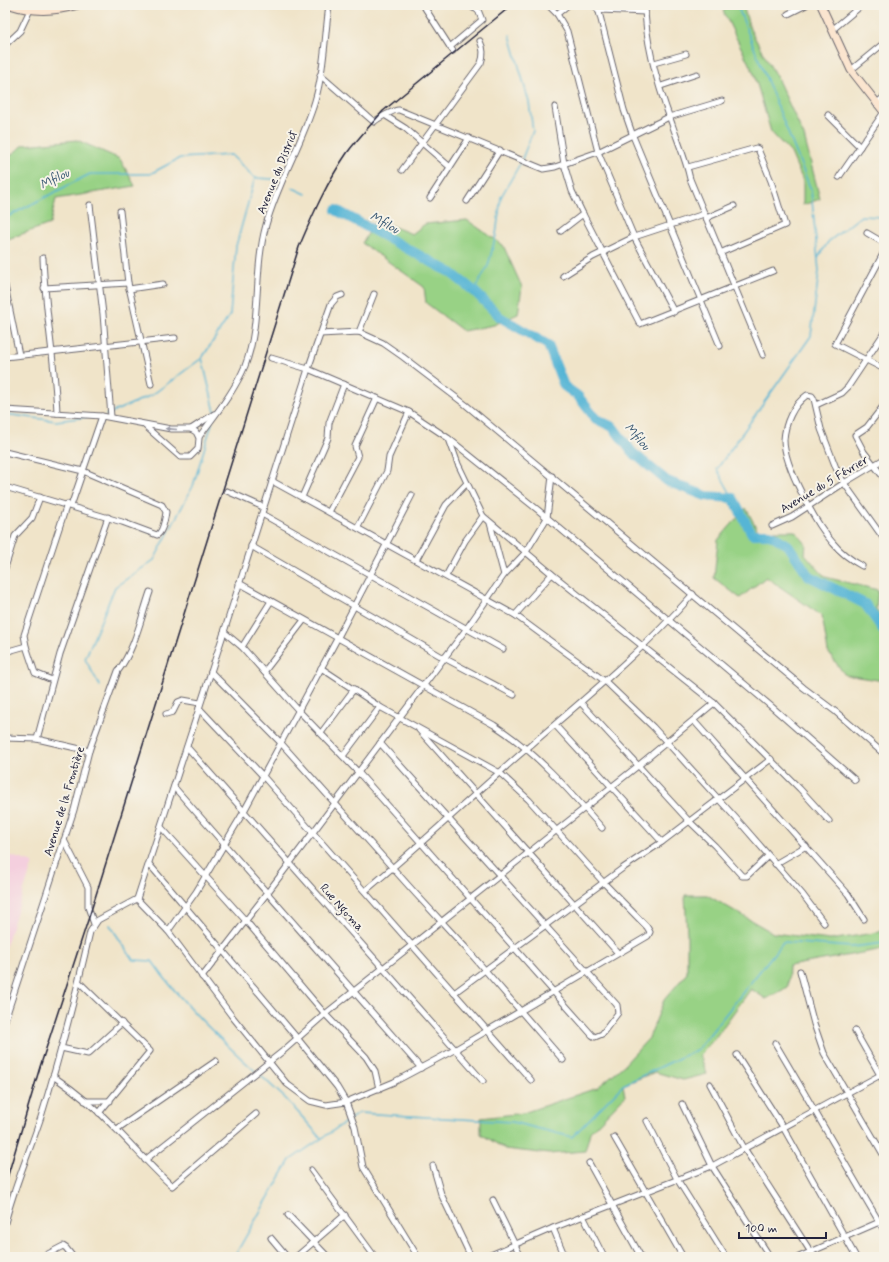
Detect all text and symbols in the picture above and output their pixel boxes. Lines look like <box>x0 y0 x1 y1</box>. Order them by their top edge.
street label: Avenue du District <box>254 128 302 217</box>
water label: Mfilou <box>37 164 73 194</box>
water label: Mfilou <box>367 208 402 239</box>
water label: Mfilou <box>620 420 654 455</box>
one-way arrow <box>165 426 177 432</box>
street label: Avenue du 5 Février <box>777 452 872 518</box>
street label: Avenue de la Frontière <box>41 744 89 858</box>
street label: Rue Ngoma <box>315 881 367 935</box>
scale bar <box>739 1214 826 1240</box>
text: 100 m <box>745 1221 777 1237</box>

